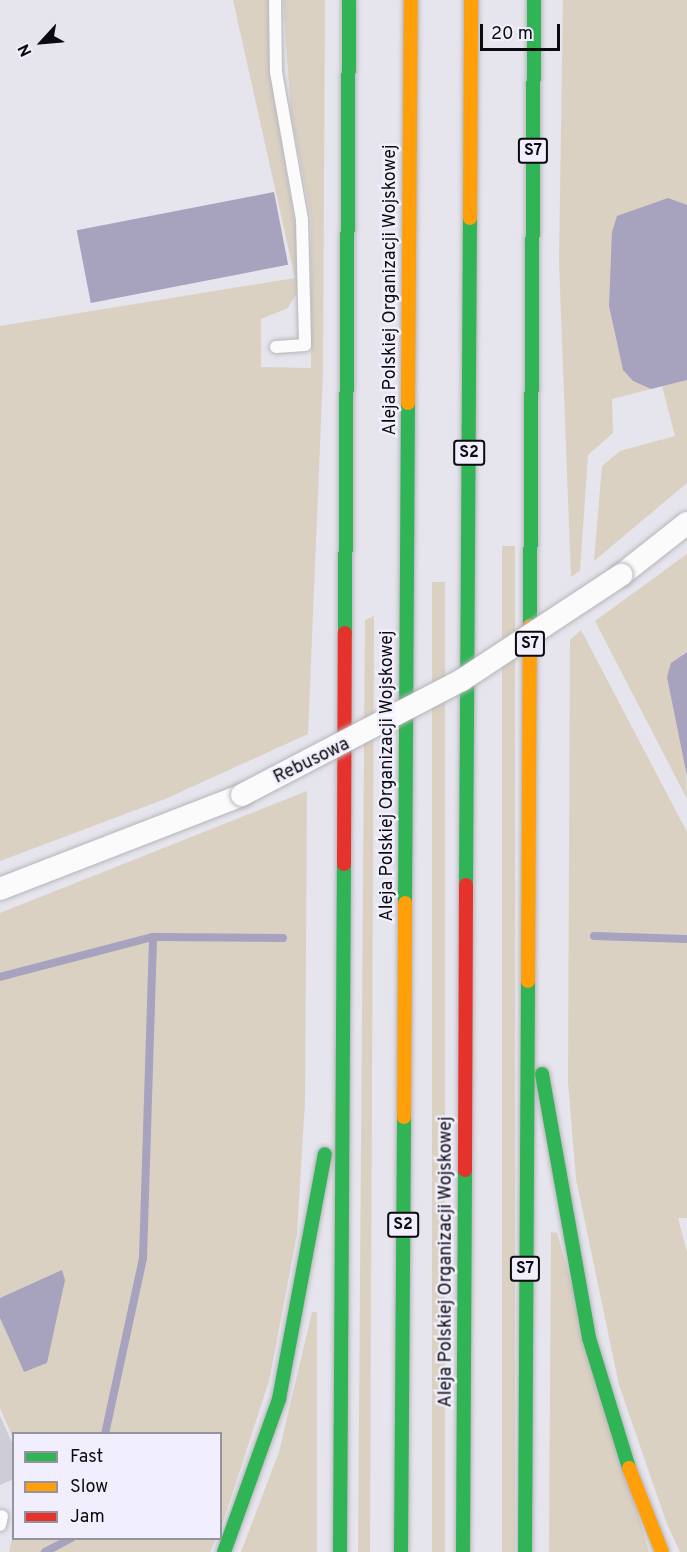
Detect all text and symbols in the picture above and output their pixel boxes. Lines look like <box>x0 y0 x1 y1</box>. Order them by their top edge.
north arrow <box>12 12 72 72</box>
scale bar <box>483 12 562 50</box>
text: 20 m <box>491 23 533 46</box>
text: N <box>14 40 37 59</box>
road number: S7 <box>516 138 550 164</box>
street label: Aleja Polskiej Organizacji Wojskowej <box>380 144 402 436</box>
road number: S2 <box>452 440 486 466</box>
street label: Aleja Polskiej Organizacji Wojskowej <box>377 630 399 922</box>
road number: S7 <box>514 631 546 657</box>
street label: Rebusowa <box>271 734 353 790</box>
street label: Aleja Polskiej Organizacji Wojskowej <box>436 1116 458 1408</box>
road number: S2 <box>386 1212 420 1238</box>
road number: S7 <box>508 1256 542 1282</box>
legend <box>12 1432 222 1540</box>
text: Fast <box>70 1446 103 1469</box>
text: Slow <box>70 1476 108 1499</box>
text: Jam <box>70 1506 105 1529</box>

